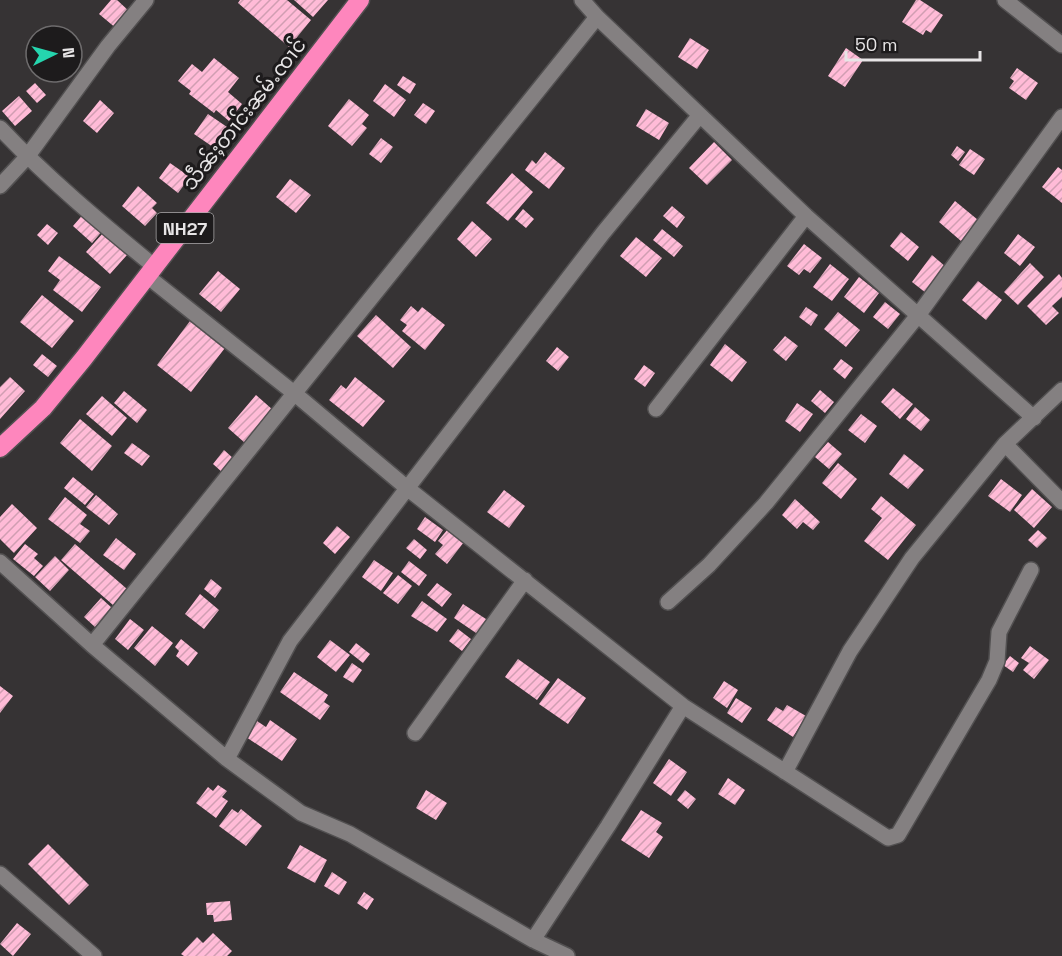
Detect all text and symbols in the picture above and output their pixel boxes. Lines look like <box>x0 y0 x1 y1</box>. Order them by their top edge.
north arrow <box>24 24 84 84</box>
scale bar <box>846 24 980 62</box>
street label: သဵၼ်ႈတၢင်းၼမ်ႉၸၢင် <box>176 32 312 195</box>
text: 50 m <box>855 33 897 56</box>
text: N <box>58 46 79 59</box>
road number: NH27 <box>156 213 213 243</box>

